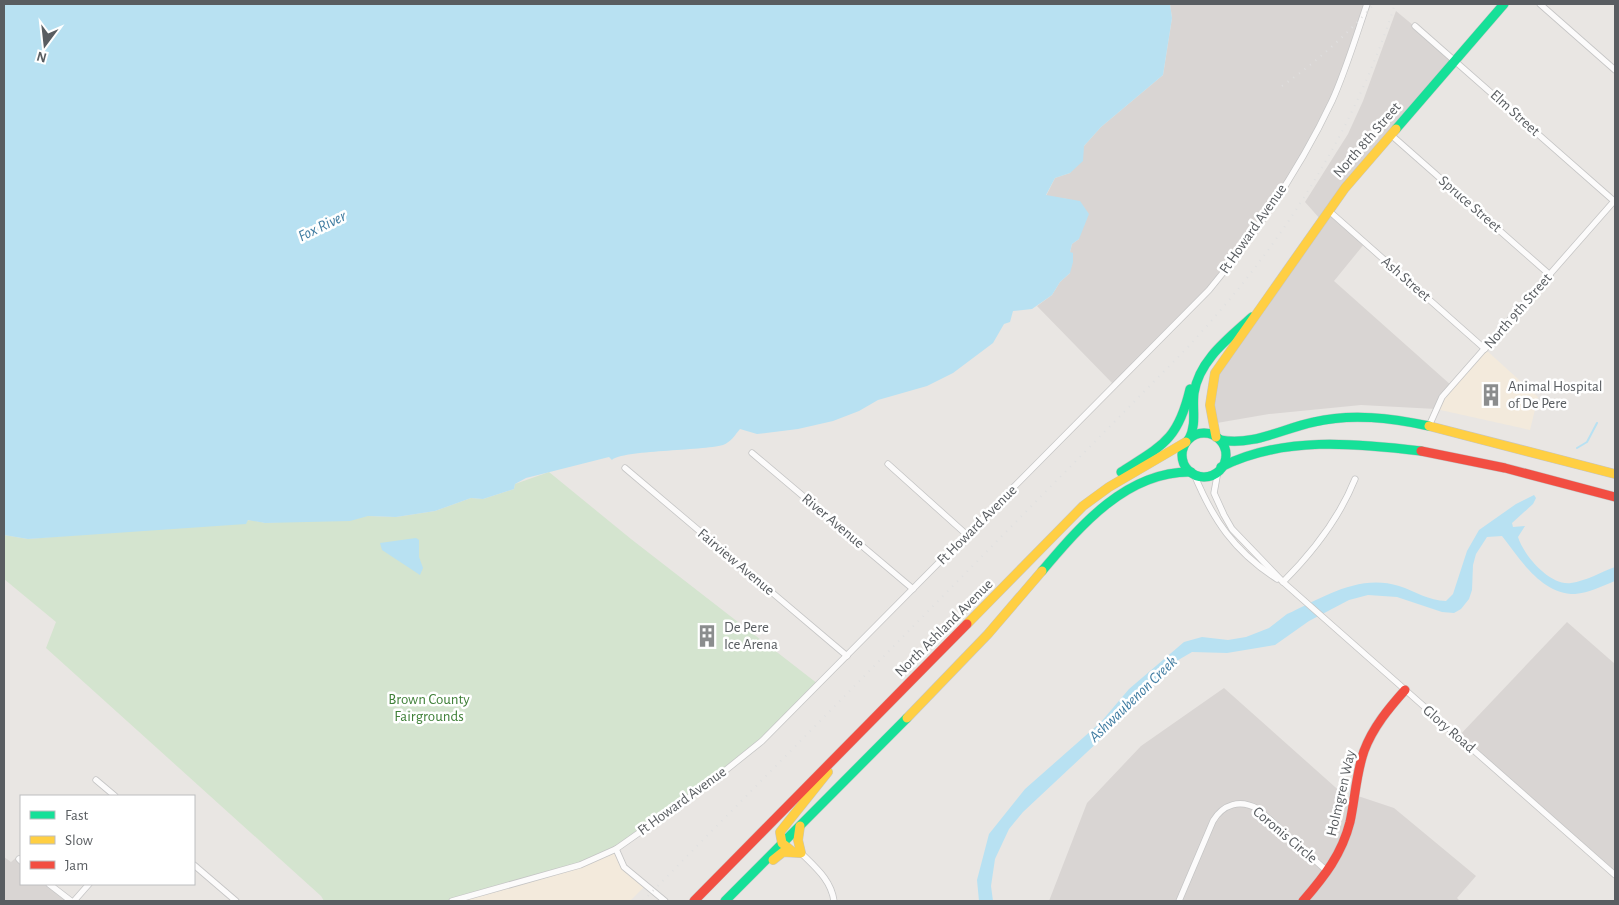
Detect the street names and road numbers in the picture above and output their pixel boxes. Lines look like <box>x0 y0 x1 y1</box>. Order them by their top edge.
street label: Elm Street <box>1487 87 1543 139</box>
street label: North 8th Street <box>1330 99 1404 181</box>
street label: Spruce Street <box>1436 173 1504 235</box>
street label: Ft Howard Avenue <box>1217 181 1289 277</box>
street label: Ash Street <box>1379 254 1434 304</box>
street label: North 9th Street <box>1481 270 1555 352</box>
street label: Ft Howard Avenue <box>934 482 1020 568</box>
street label: River Avenue <box>799 491 867 551</box>
street label: Fairview Avenue <box>695 526 777 598</box>
street label: North Ashland Avenue <box>892 576 996 680</box>
street label: Glory Road <box>1420 703 1478 756</box>
street label: Holmgren Way <box>1324 748 1358 838</box>
street label: Ft Howard Avenue <box>635 764 729 838</box>
street label: Coronis Circle <box>1250 804 1320 866</box>

